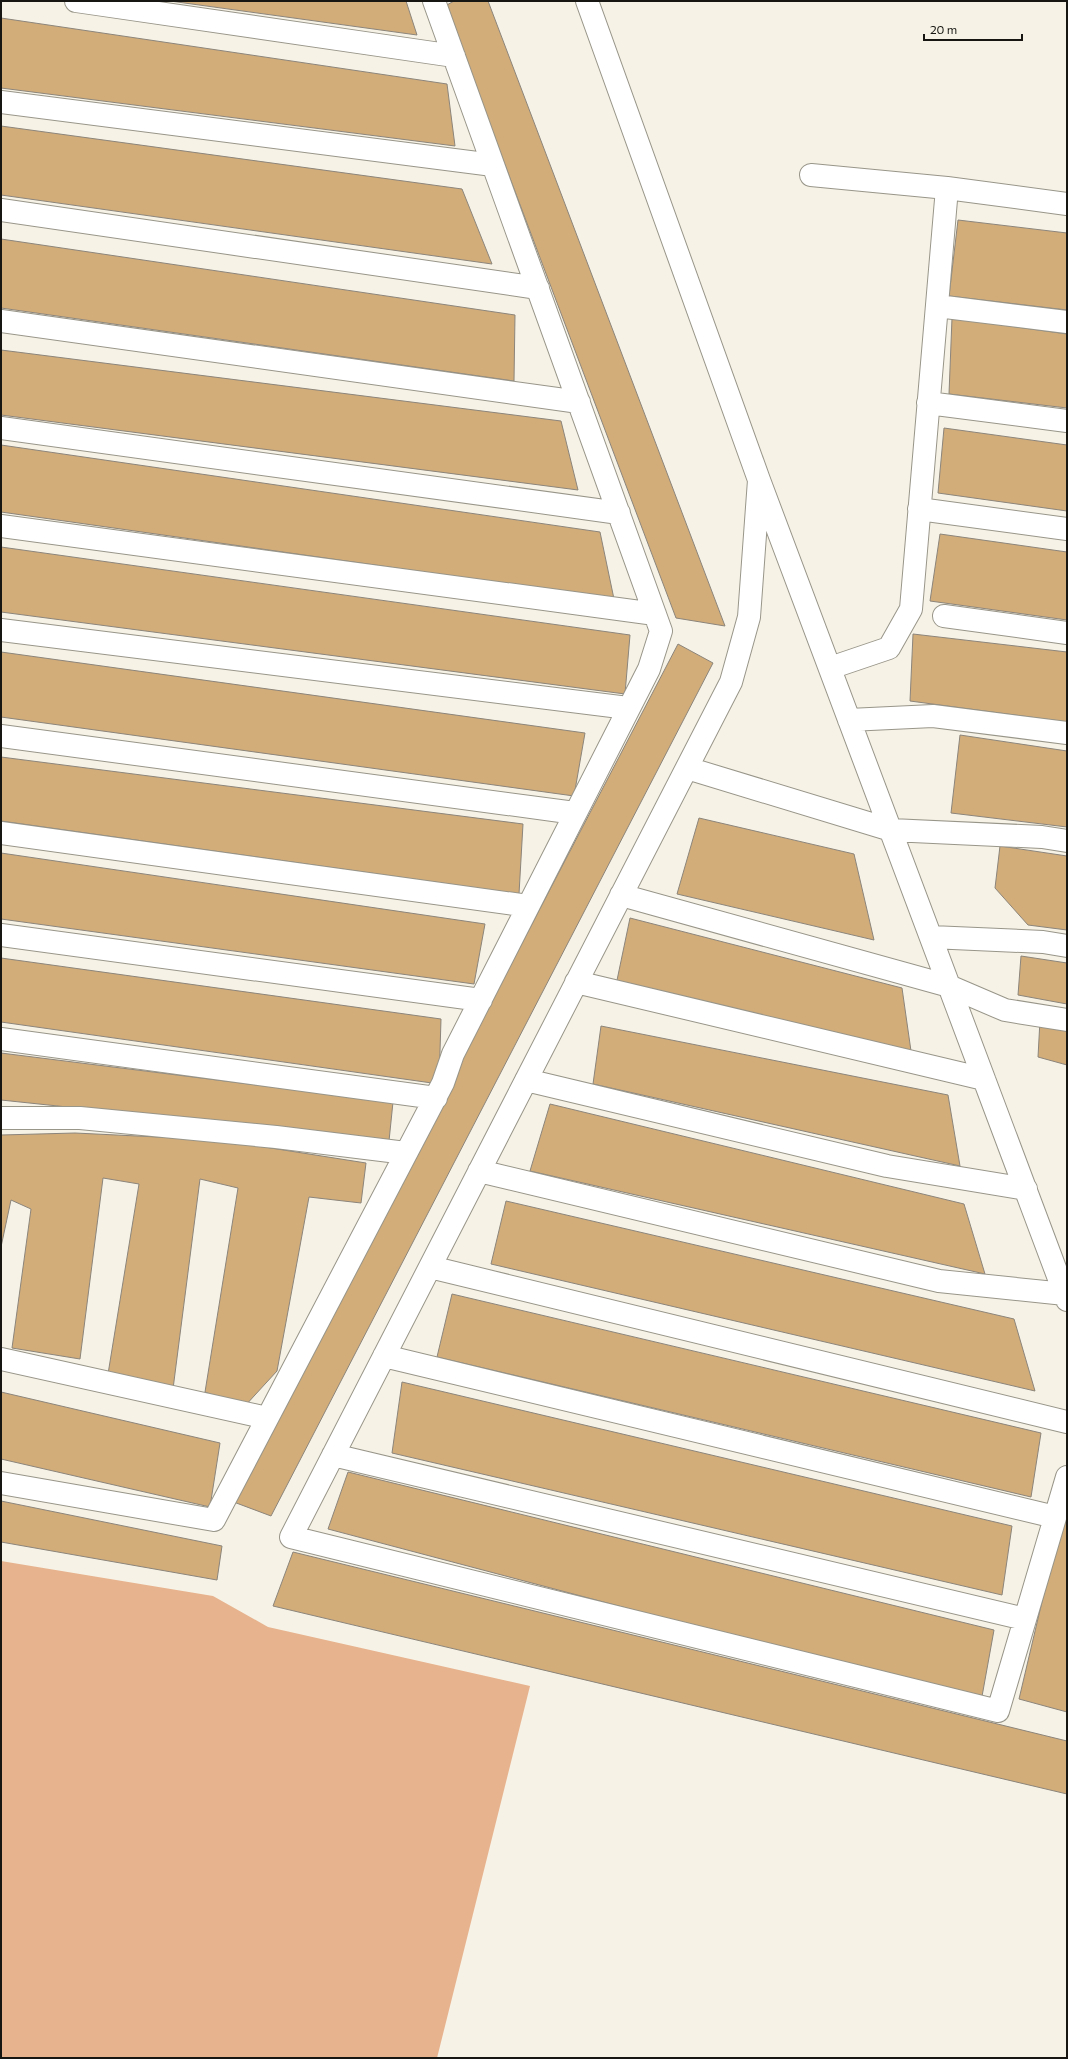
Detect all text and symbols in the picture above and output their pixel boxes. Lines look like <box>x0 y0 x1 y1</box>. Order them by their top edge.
scale bar <box>924 16 1022 42</box>
text: 20 m <box>930 22 957 36</box>

